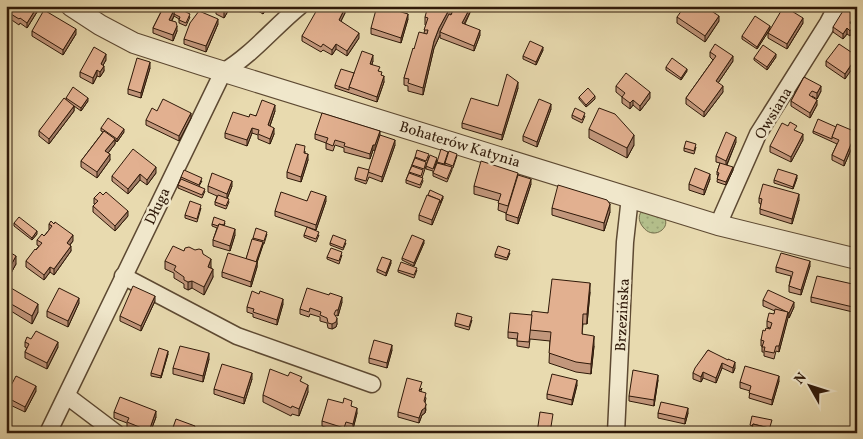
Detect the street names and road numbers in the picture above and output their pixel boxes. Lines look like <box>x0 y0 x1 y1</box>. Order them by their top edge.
street label: Owsiana <box>751 84 798 144</box>
street label: Bohaterów Katynia <box>396 117 523 174</box>
street label: Długa <box>140 185 176 229</box>
street label: Brzezińska <box>611 278 636 352</box>

